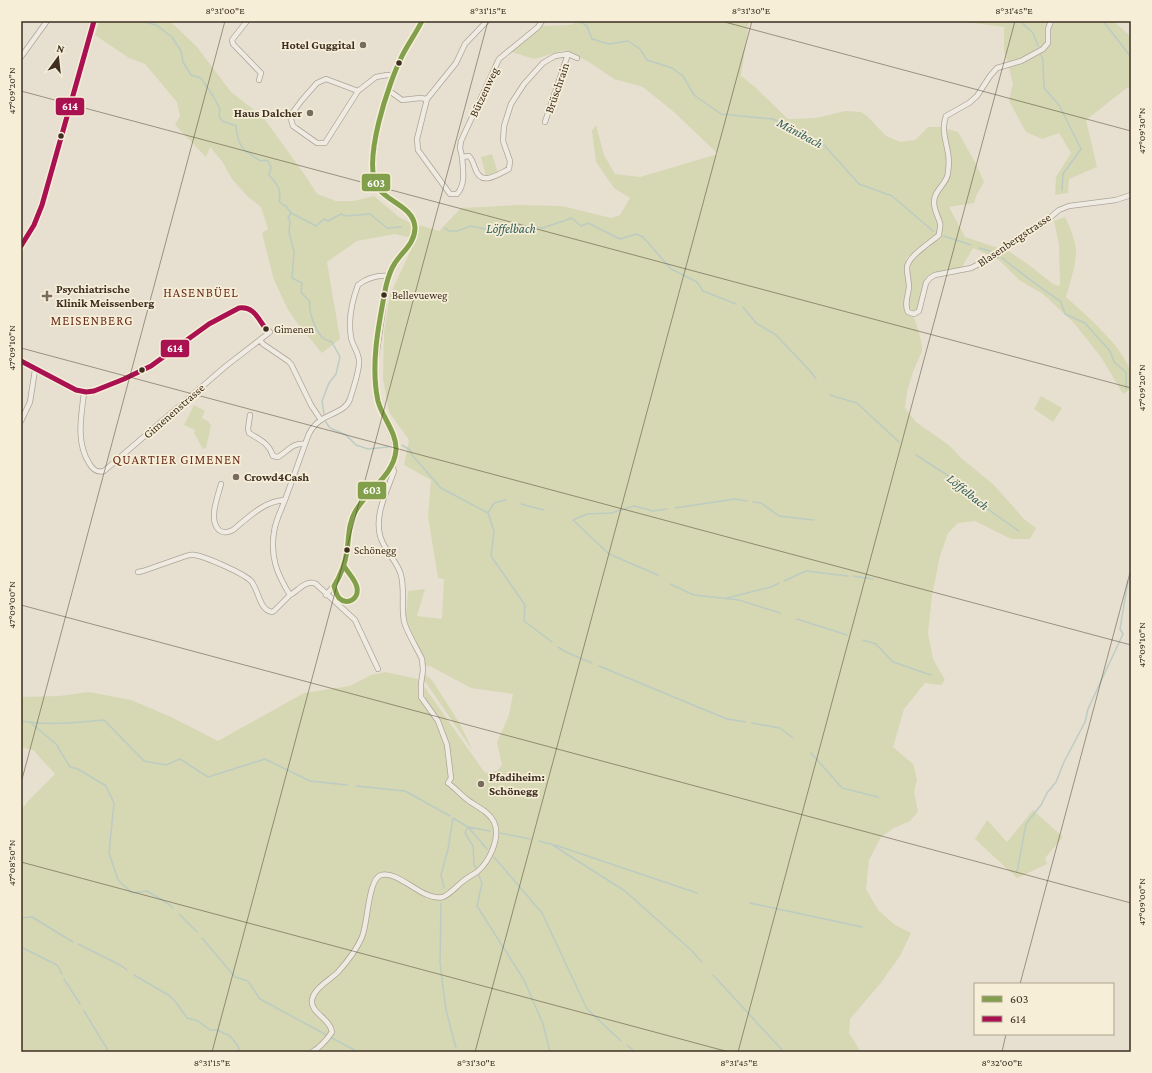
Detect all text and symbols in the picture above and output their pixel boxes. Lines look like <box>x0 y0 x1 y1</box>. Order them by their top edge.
text: 8°31'00"E <box>205 5 245 16</box>
text: 8°31'15"E <box>470 5 507 16</box>
text: 8°31'30"E <box>732 5 771 16</box>
text: 8°31'45"E <box>995 5 1033 16</box>
north arrow <box>38 38 78 78</box>
place label: Hotel Guggital <box>281 38 356 52</box>
marker: Hotel Guggital <box>358 40 368 50</box>
text: N <box>55 42 66 55</box>
unlabelled marker <box>394 58 404 68</box>
street label: Brüschrain <box>542 60 572 115</box>
street label: Bützenweg <box>466 65 502 119</box>
text: 47°09'20"N <box>6 67 17 114</box>
line badge: 614 <box>55 97 85 116</box>
text: 614 <box>62 100 78 112</box>
place label: Haus Dalcher <box>234 106 302 120</box>
text: 47°09'30"N <box>1136 107 1147 154</box>
marker: Haus Dalcher <box>305 108 315 118</box>
water label: Mänibach <box>774 114 825 151</box>
unlabelled marker <box>56 131 66 141</box>
line badge: 603 <box>361 173 391 192</box>
text: 603 <box>367 177 385 189</box>
street label: Blasenbergstrasse <box>974 210 1054 270</box>
water label: Löffelbach <box>486 221 536 236</box>
place label: Psychiatrische Klinik Meissenberg <box>56 282 154 310</box>
district label: HASENBÜEL <box>163 285 239 300</box>
place label: Bellevueweg <box>392 289 448 302</box>
marker: Psychiatrische Klinik Meissenberg <box>41 290 53 302</box>
marker: Bellevueweg <box>379 290 389 300</box>
district label: MEISENBERG <box>51 313 133 328</box>
place label: Gimenen <box>274 323 314 335</box>
marker: Gimenen <box>261 324 271 334</box>
text: 47°09'10"N <box>6 325 17 371</box>
line badge: 614 <box>160 339 190 358</box>
text: 614 <box>167 342 183 354</box>
text: 47°09'20"N <box>1136 364 1147 411</box>
unlabelled marker <box>137 365 147 375</box>
street label: Gimenenstrasse <box>140 381 208 441</box>
district label: QUARTIER GIMENEN <box>112 452 242 467</box>
place label: Crowd4Cash <box>244 470 309 484</box>
water label: Löffelbach <box>944 471 992 513</box>
marker: Crowd4Cash <box>231 472 241 482</box>
line badge: 603 <box>357 481 387 500</box>
text: 603 <box>363 484 381 496</box>
place label: Schönegg <box>354 544 397 557</box>
marker: Schönegg <box>342 545 352 555</box>
text: 47°09'00"N <box>6 581 17 629</box>
text: 47°09'10"N <box>1136 622 1147 668</box>
place label: Pfadiheim: Schönegg <box>489 770 545 798</box>
marker: Pfadiheim: Schönegg <box>476 779 486 789</box>
text: 47°08'50"N <box>6 839 17 886</box>
text: 47°09'00"N <box>1136 878 1147 926</box>
legend <box>974 983 1114 1035</box>
text: 603 <box>1010 992 1029 1006</box>
text: 614 <box>1010 1012 1026 1026</box>
text: 8°31'15"E <box>194 1057 231 1068</box>
text: 8°31'30"E <box>457 1057 496 1068</box>
text: 8°31'45"E <box>720 1057 758 1068</box>
text: 8°32'00"E <box>982 1057 1023 1068</box>

